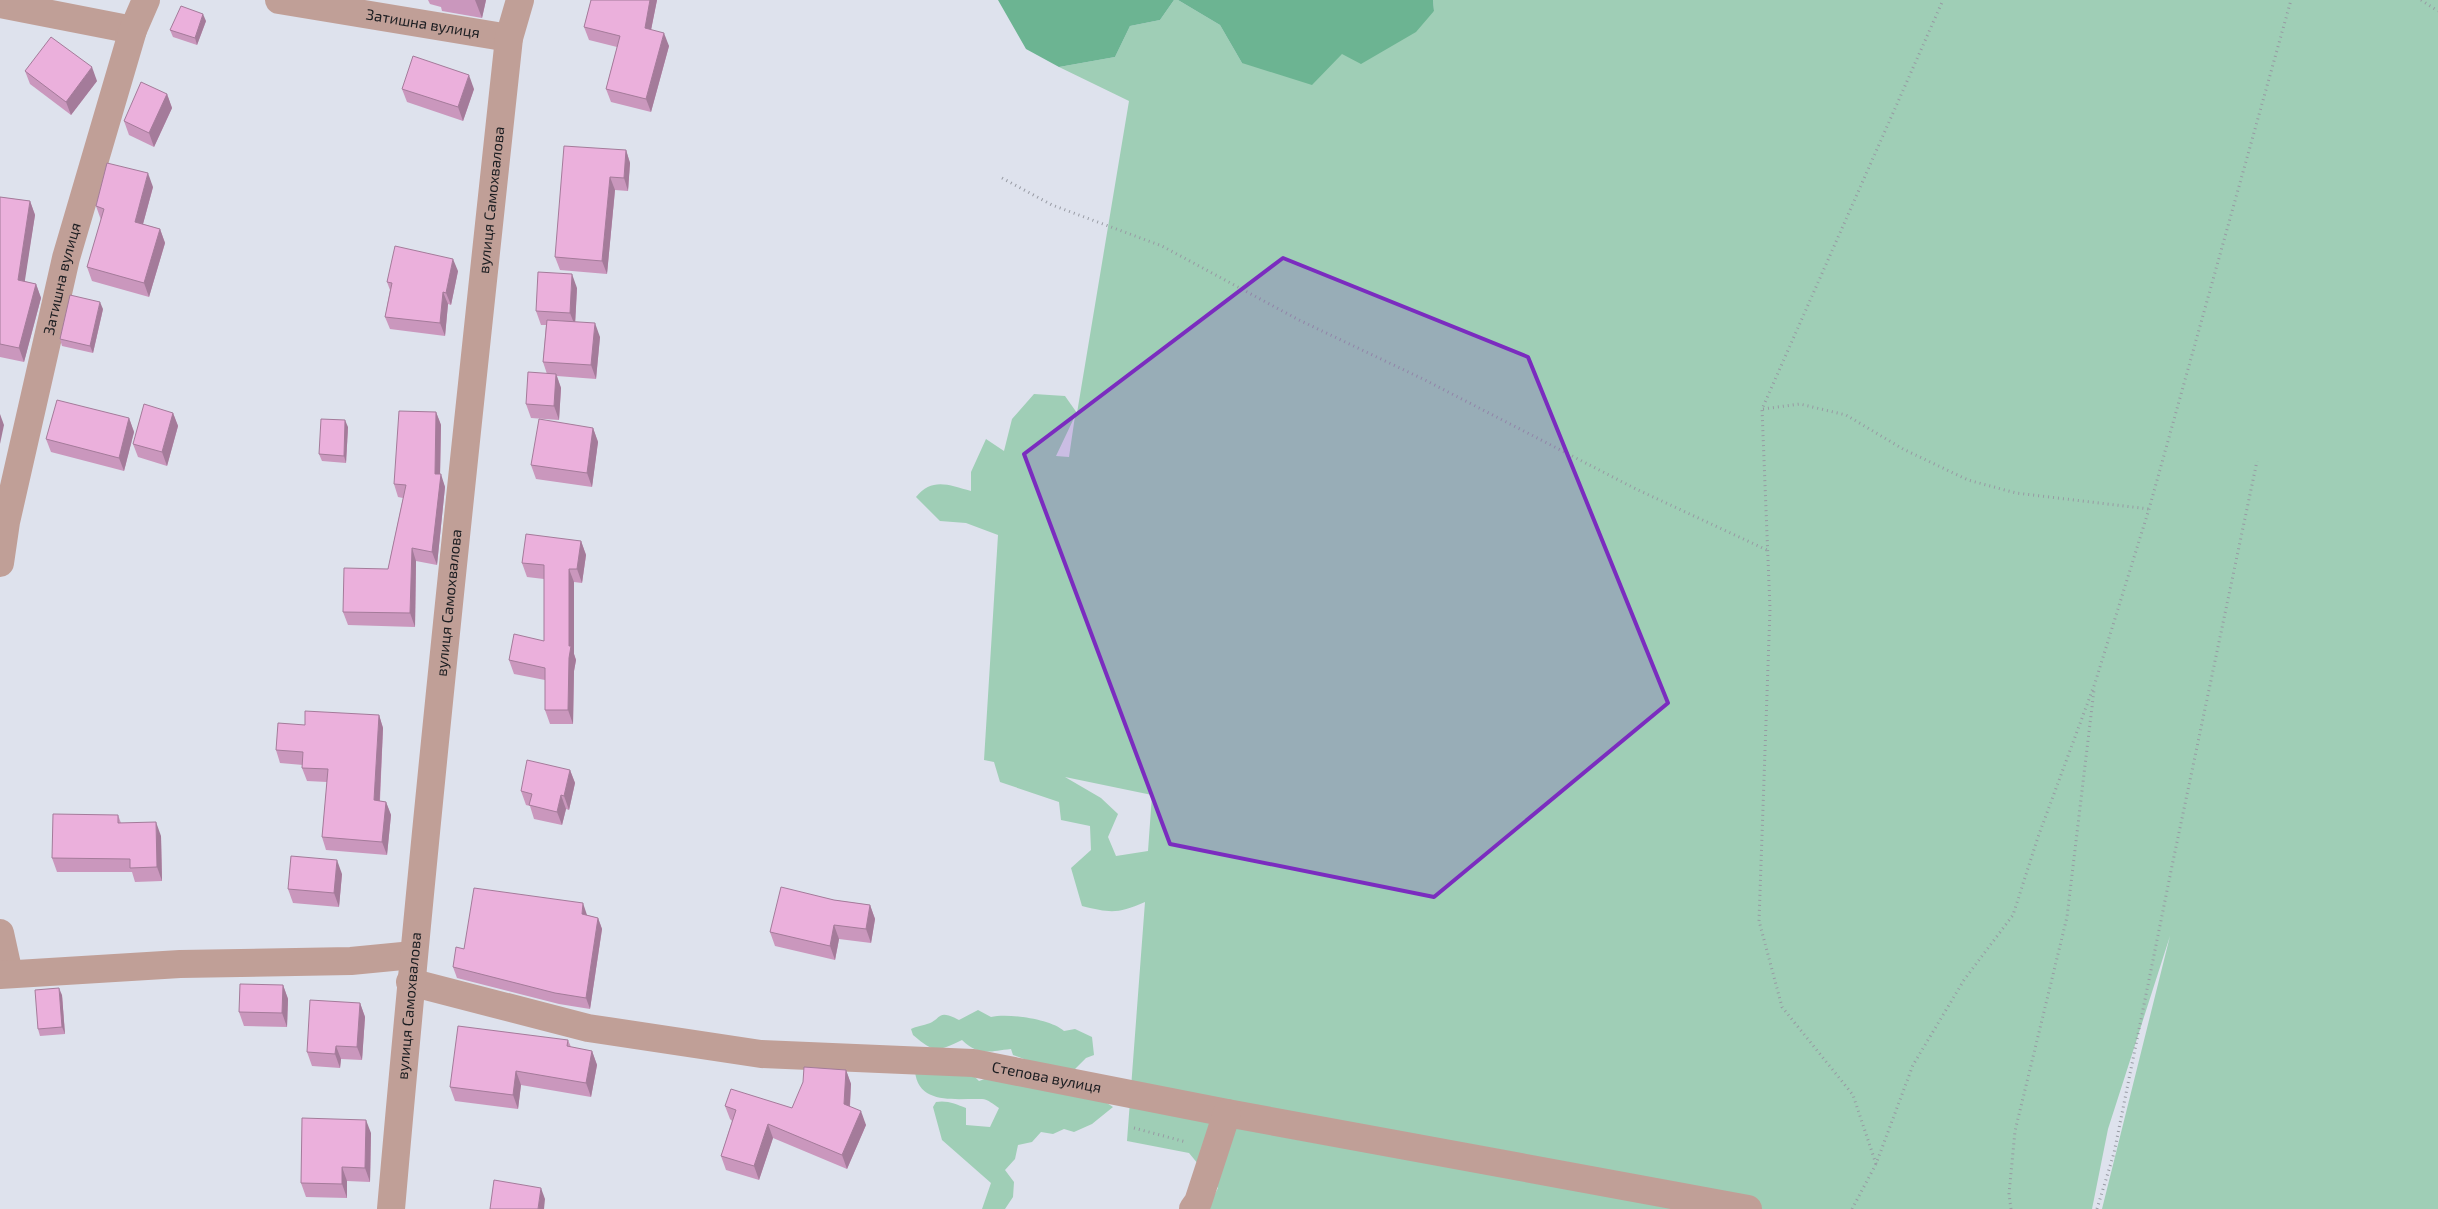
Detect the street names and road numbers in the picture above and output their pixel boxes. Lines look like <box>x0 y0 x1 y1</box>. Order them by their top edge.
street label: Затишна вулиця <box>365 5 482 41</box>
street label: вулиця Самохвалова <box>474 125 507 274</box>
street label: Затишна вулиця <box>39 220 84 337</box>
street label: вулиця Самохвалова <box>432 528 465 677</box>
street label: вулиця Самохвалова <box>393 931 424 1080</box>
street label: Степова вулиця <box>991 1057 1103 1096</box>

